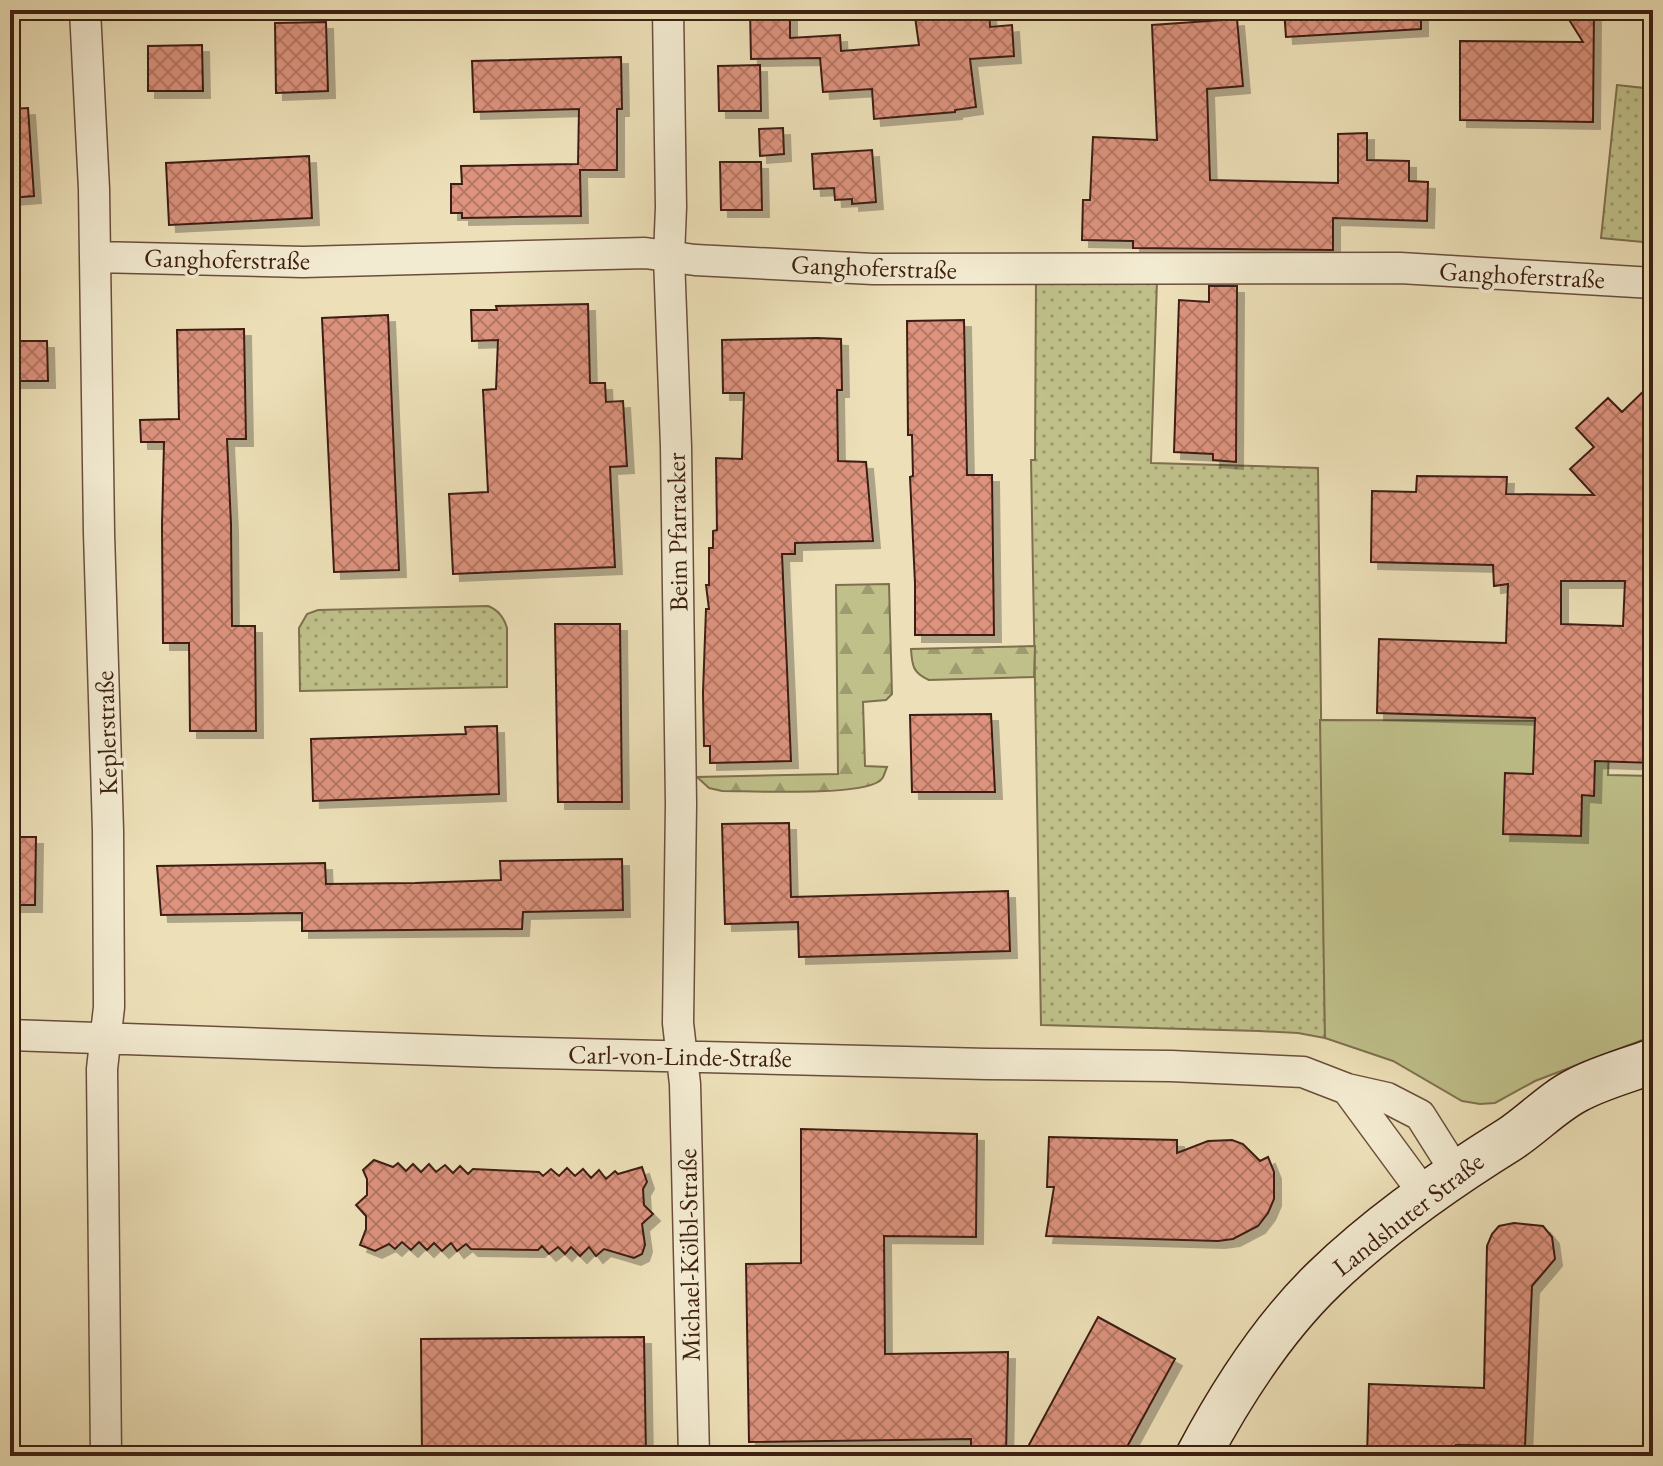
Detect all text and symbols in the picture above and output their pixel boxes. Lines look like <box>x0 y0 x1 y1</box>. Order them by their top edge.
street label: Ganghoferstraße <box>144 241 310 277</box>
street label: Ganghoferstraße <box>790 247 958 287</box>
street label: Ganghoferstraße <box>1438 254 1606 296</box>
street label: Beim Pfarracker <box>659 452 695 612</box>
street label: Keplerstraße <box>87 670 125 796</box>
street label: Carl-von-Linde-Straße <box>568 1037 792 1075</box>
street label: Landshuter Straße <box>1326 1144 1490 1284</box>
street label: Michael-Kölbl-Straße <box>670 1148 708 1362</box>

